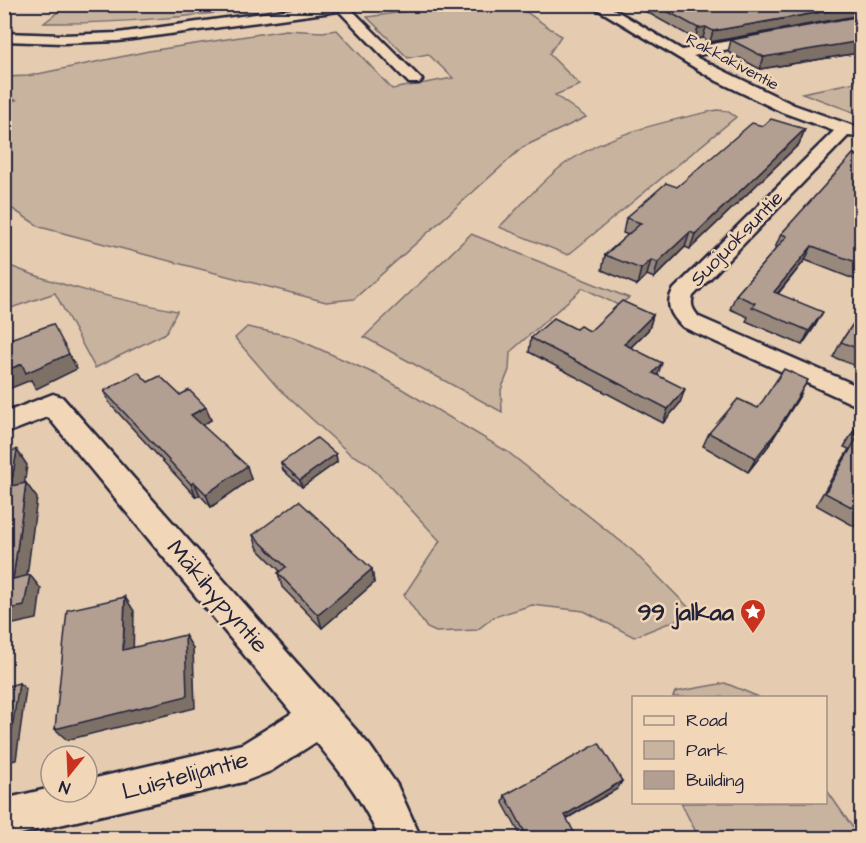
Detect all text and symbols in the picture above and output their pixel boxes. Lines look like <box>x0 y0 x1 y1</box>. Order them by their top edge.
street label: Rakkakiventie <box>682 28 783 96</box>
street label: Suojuoksuntie <box>684 184 790 293</box>
street label: Mäkihypyntie <box>158 533 276 661</box>
place label: 99 jalkaa <box>638 596 735 630</box>
place icon: 99 jalkaa <box>738 597 768 635</box>
legend <box>632 696 827 804</box>
text: Road <box>686 708 727 733</box>
text: Park <box>686 738 728 763</box>
street label: Luistelijantie <box>118 743 252 809</box>
north arrow <box>39 744 99 804</box>
text: Building <box>686 768 744 794</box>
text: N <box>57 775 73 799</box>

